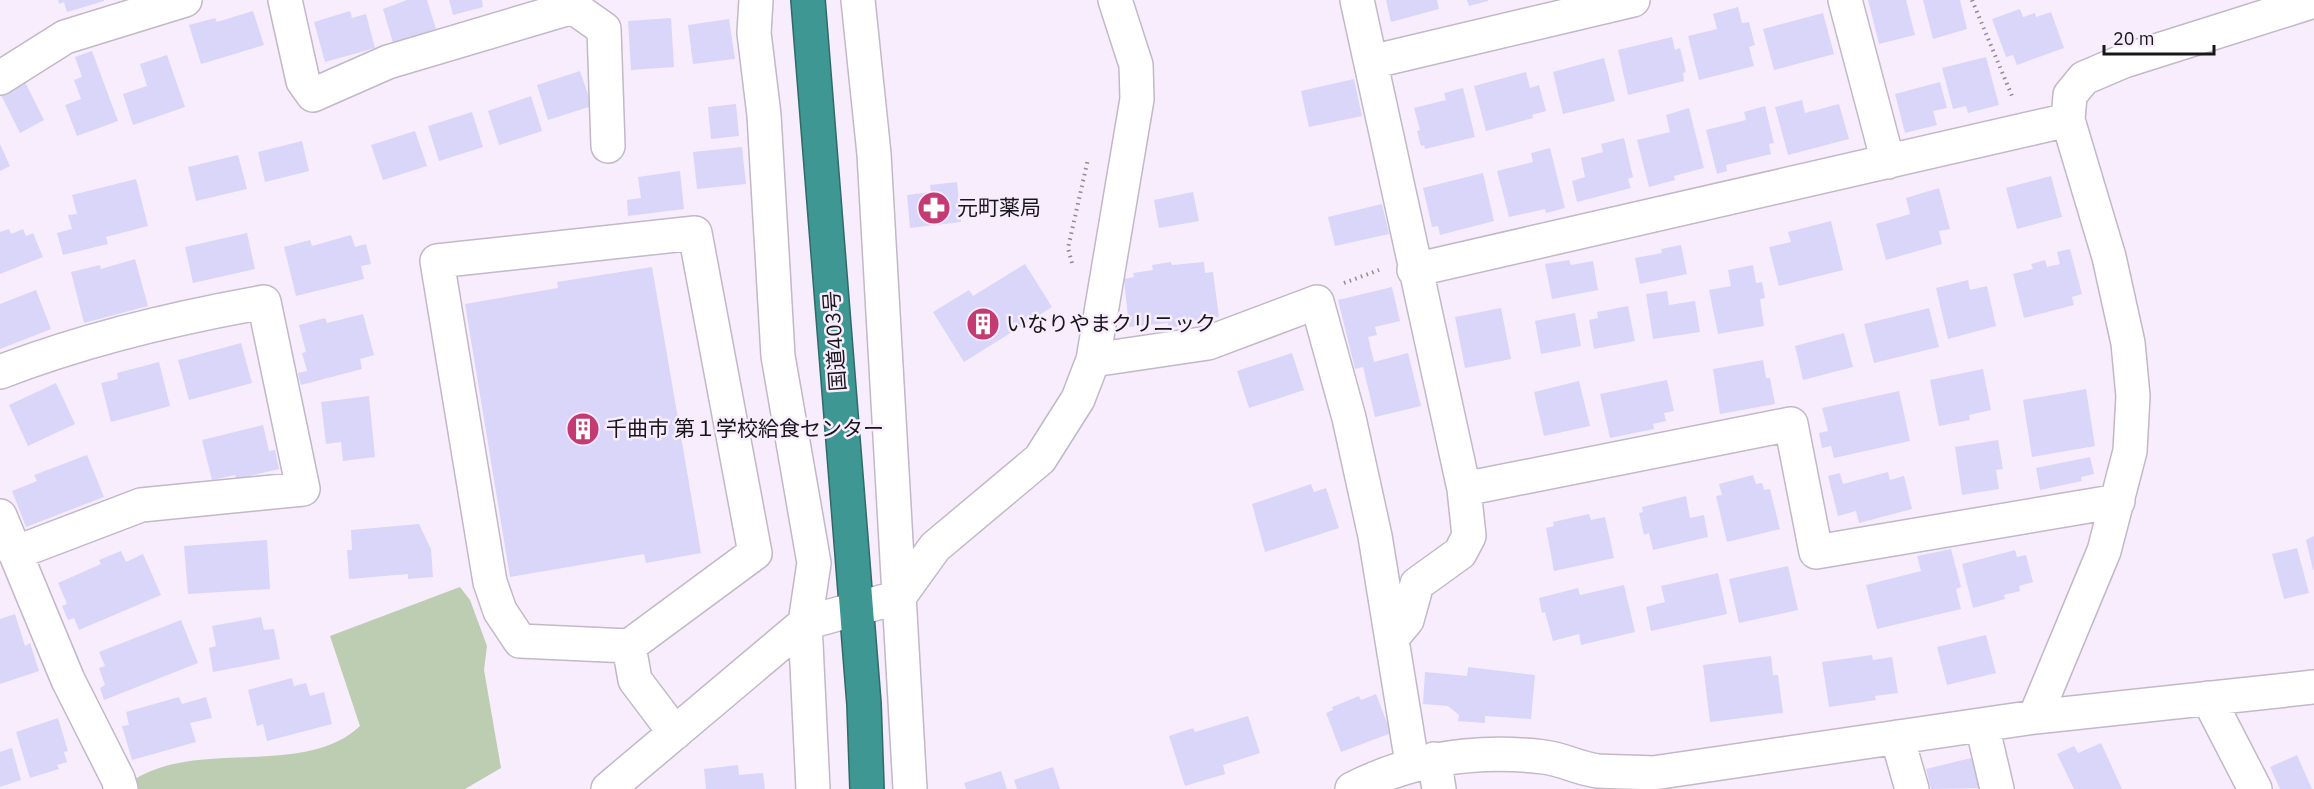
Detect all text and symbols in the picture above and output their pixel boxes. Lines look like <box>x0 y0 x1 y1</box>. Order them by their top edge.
scale bar <box>2104 18 2214 56</box>
text: 20 m <box>2113 27 2155 50</box>
pharmacy icon: 元町薬局 <box>916 190 952 226</box>
place label: 元町薬局 <box>957 193 1041 221</box>
street label: 国道403号 <box>817 290 851 392</box>
building icon: いなりやまクリニック <box>965 306 1001 342</box>
place label: いなりやまクリニック <box>1006 309 1216 337</box>
building icon: 千曲市 第１学校給食センター <box>565 411 601 447</box>
place label: 千曲市 第１学校給食センター <box>606 414 884 442</box>

